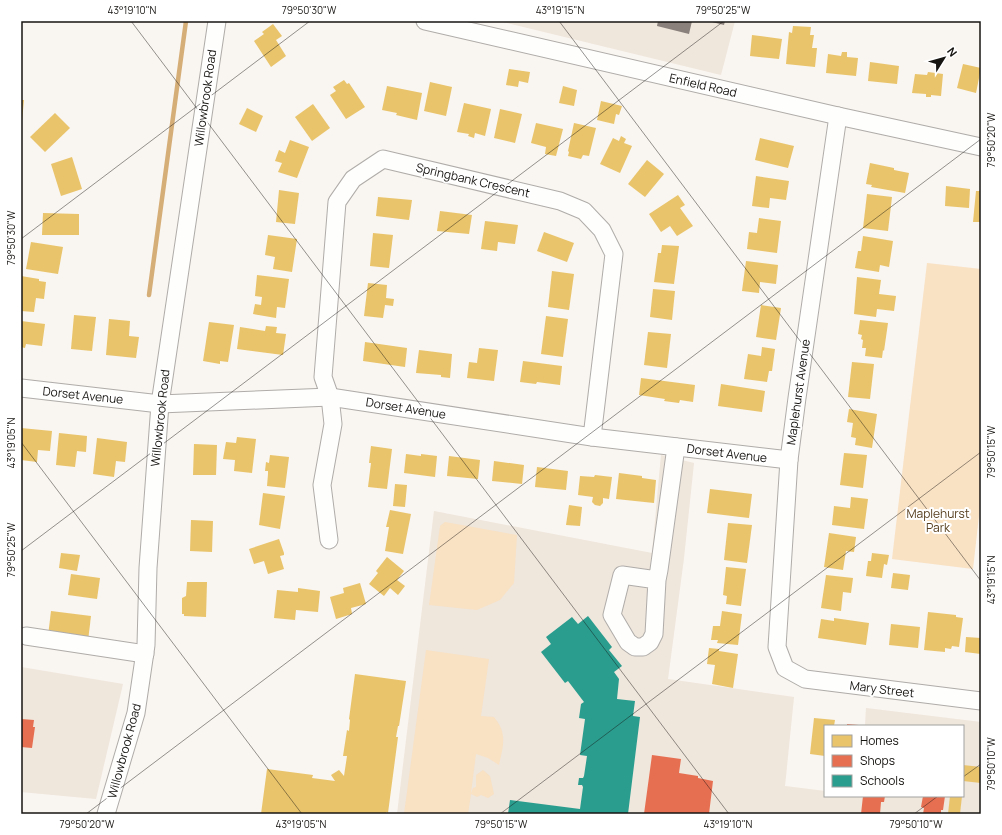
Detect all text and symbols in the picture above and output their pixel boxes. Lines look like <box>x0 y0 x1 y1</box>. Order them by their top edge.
text: 43°19'10"N <box>108 3 157 17</box>
text: 79°50'30"W <box>282 3 337 17</box>
text: 43°19'15"N <box>536 3 584 17</box>
text: 79°50'25"W <box>696 3 751 17</box>
north arrow <box>924 38 964 78</box>
text: N <box>944 44 961 59</box>
street label: Willowbrook Road <box>190 48 220 148</box>
street label: Enfield Road <box>667 69 739 101</box>
text: 79°50'20"W <box>984 112 998 167</box>
street label: Springbank Crescent <box>414 159 532 201</box>
text: 79°50'30"W <box>4 210 18 265</box>
street label: Maplehurst Avenue <box>782 338 814 446</box>
street label: Willowbrook Road <box>146 368 174 468</box>
street label: Dorset Avenue <box>42 382 124 408</box>
street label: Dorset Avenue <box>365 393 447 423</box>
text: 43°19'05"N <box>4 417 18 468</box>
text: 79°50'15"W <box>984 425 998 478</box>
street label: Dorset Avenue <box>686 440 768 466</box>
park label: Maplehurst Park <box>906 505 970 536</box>
text: 79°50'25"W <box>4 522 18 577</box>
text: 43°19'15"N <box>984 556 998 604</box>
street label: Mary Street <box>849 677 915 701</box>
street label: Willowbrook Road <box>103 702 145 800</box>
legend <box>824 725 964 797</box>
text: Homes <box>860 732 899 749</box>
text: 79°50'10"W <box>984 737 998 791</box>
text: Shops <box>860 752 895 769</box>
text: Schools <box>860 772 904 789</box>
text: 79°50'20"W <box>60 817 115 831</box>
text: 43°19'05"N <box>276 817 327 831</box>
text: 79°50'15"W <box>475 817 528 831</box>
text: 43°19'10"N <box>704 817 753 831</box>
text: 79°50'10"W <box>889 817 943 831</box>

